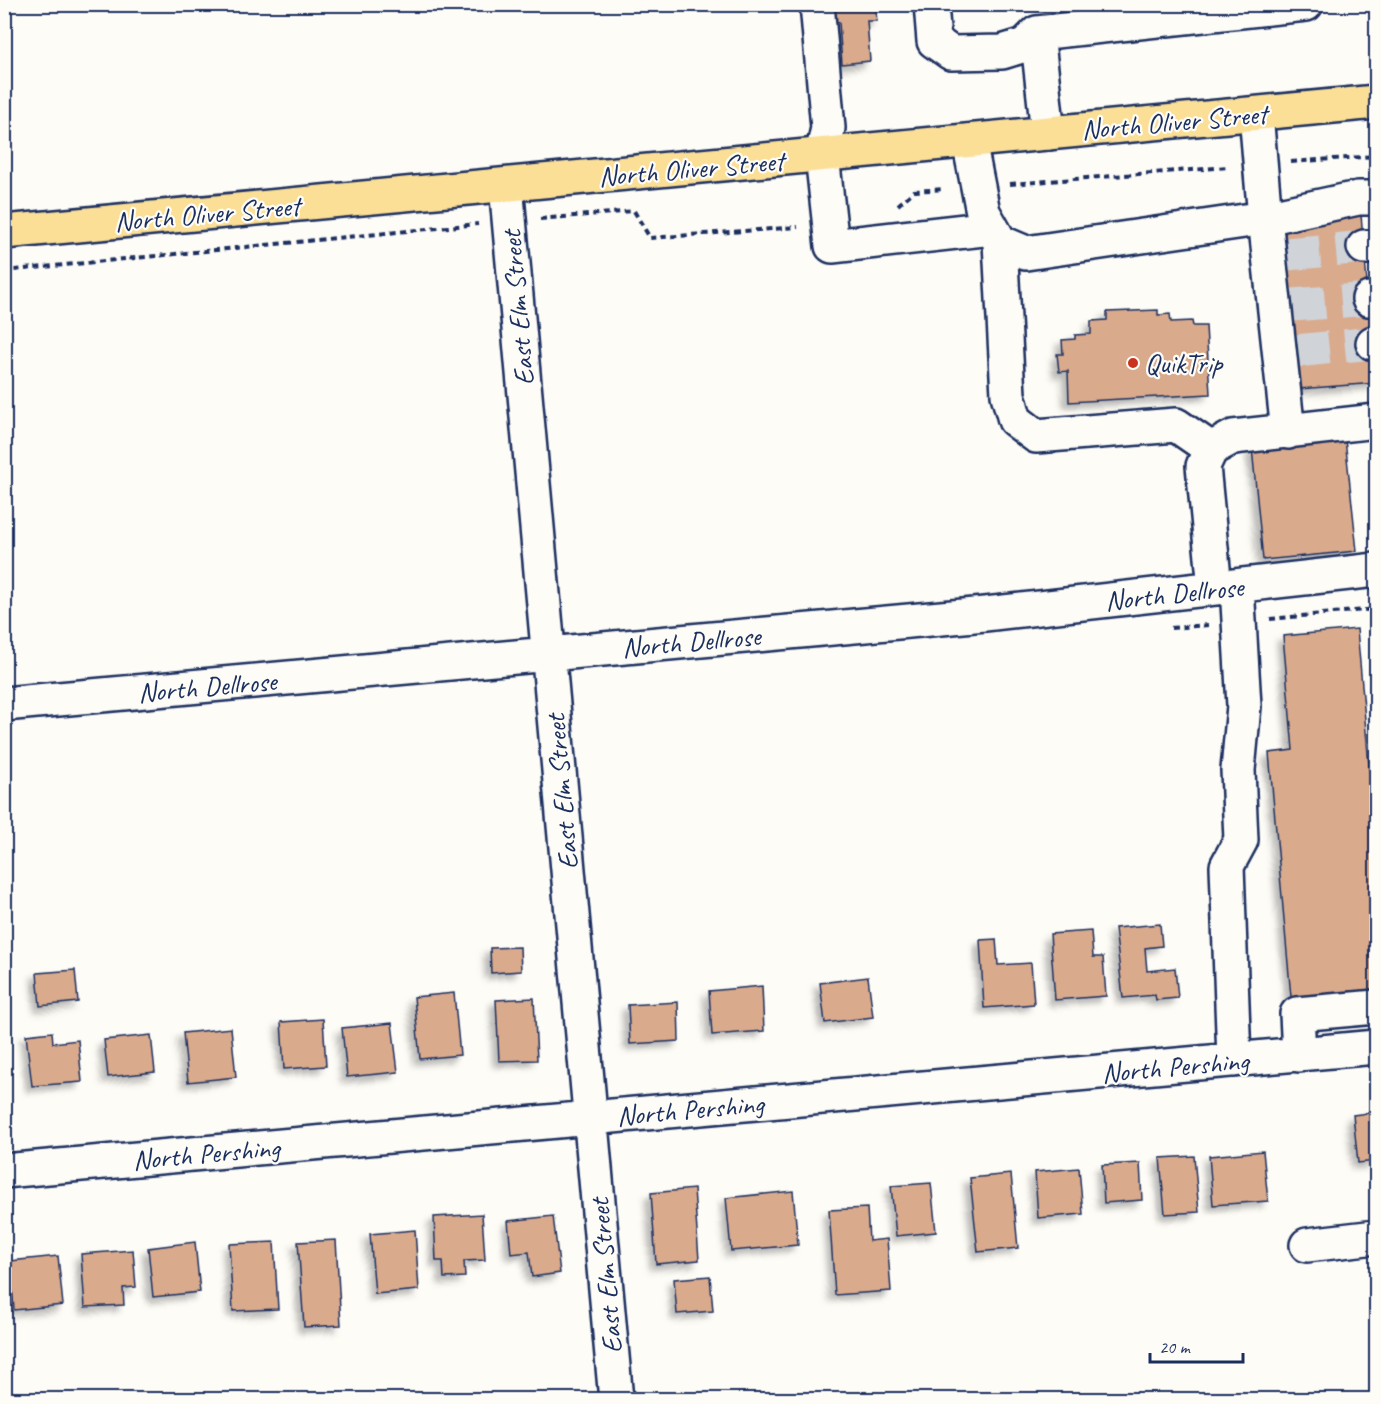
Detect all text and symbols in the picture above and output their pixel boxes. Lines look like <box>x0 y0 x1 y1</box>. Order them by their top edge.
street label: North Oliver Street <box>1080 96 1272 147</box>
street label: North Oliver Street <box>597 143 789 194</box>
street label: North Oliver Street <box>113 188 305 239</box>
street label: East Elm Street <box>493 226 542 387</box>
place label: QuikTrip <box>1145 346 1225 381</box>
marker: QuikTrip <box>1126 356 1140 370</box>
street label: North Dellrose <box>1103 569 1247 618</box>
street label: North Dellrose <box>620 618 764 665</box>
street label: North Dellrose <box>136 663 280 710</box>
street label: East Elm Street <box>537 710 586 871</box>
street label: North Pershing <box>1100 1042 1252 1090</box>
street label: North Pershing <box>615 1085 767 1133</box>
street label: North Pershing <box>131 1129 283 1177</box>
street label: East Elm Street <box>581 1194 630 1355</box>
scale bar <box>1150 1326 1243 1364</box>
text: 20 m <box>1159 1336 1192 1358</box>

